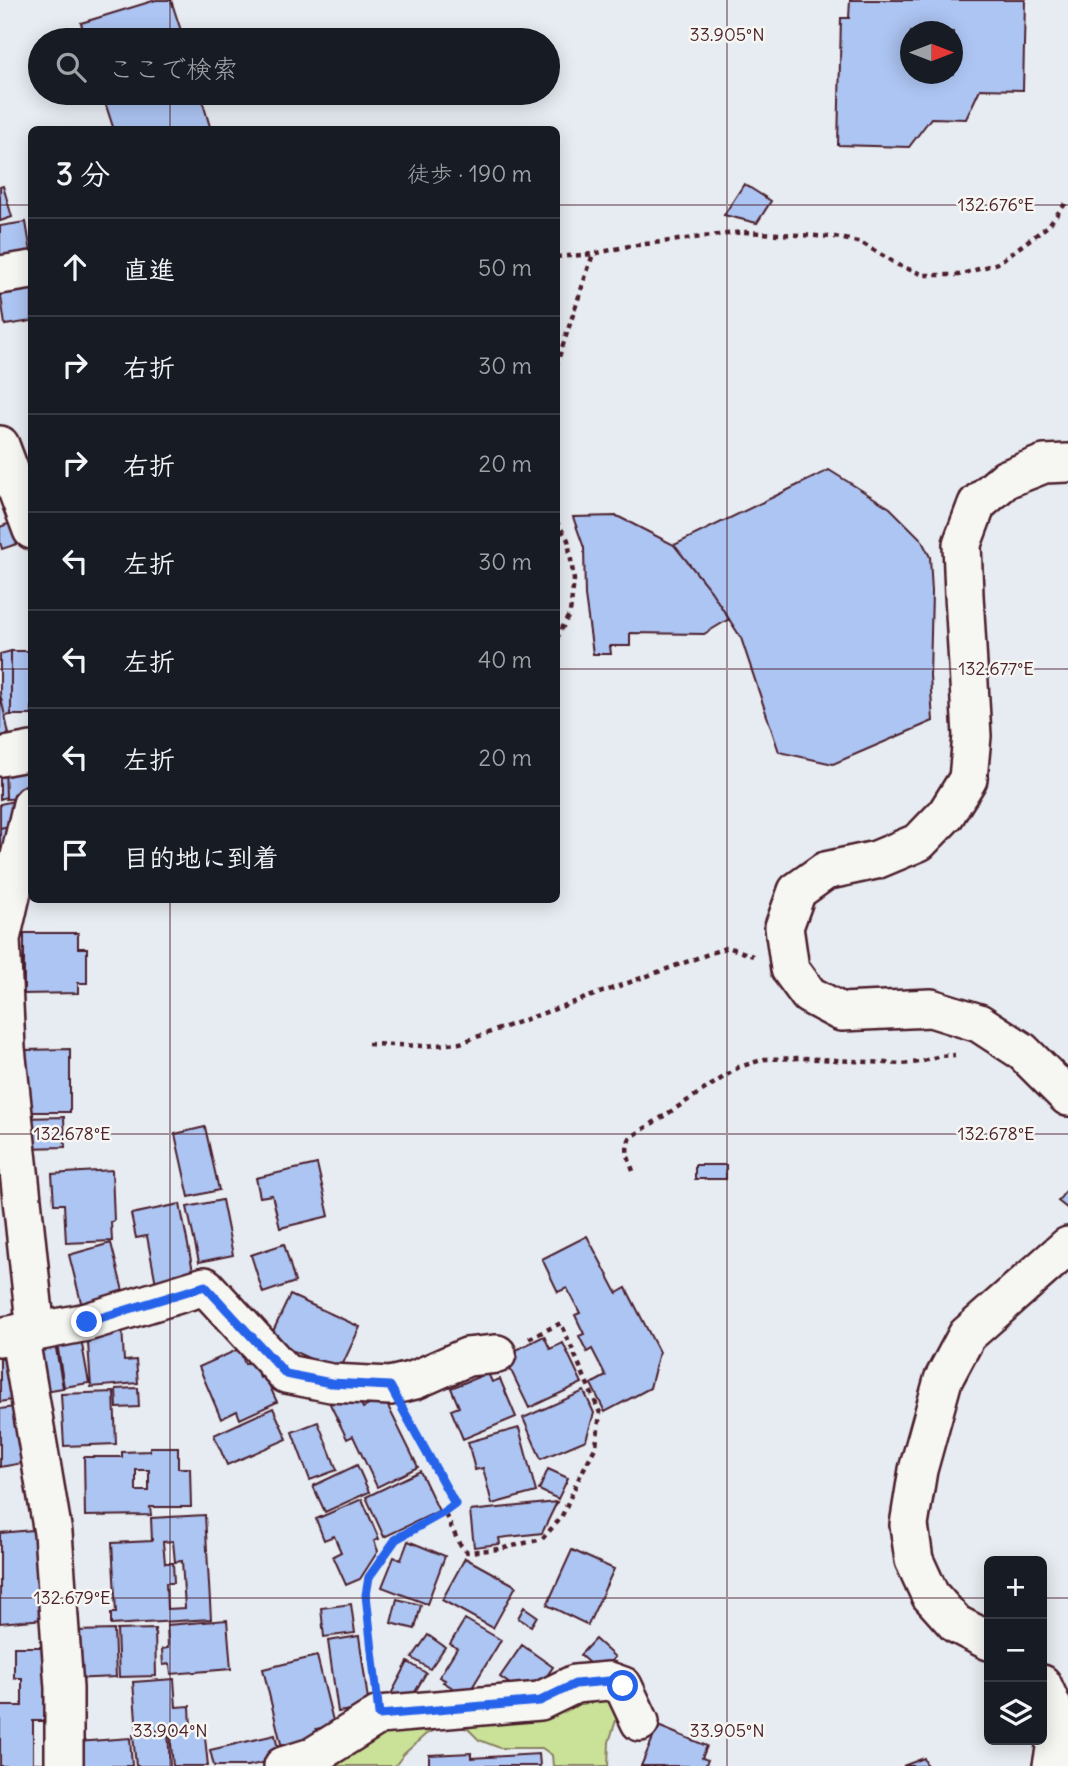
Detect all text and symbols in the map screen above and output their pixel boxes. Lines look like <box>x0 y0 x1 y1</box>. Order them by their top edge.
north arrow <box>900 21 963 84</box>
text: 33.905°N <box>689 23 765 46</box>
search box <box>28 28 560 105</box>
icon: search <box>52 48 90 86</box>
text: ここで検索 <box>108 52 238 85</box>
text: 3 分 <box>56 155 110 193</box>
text: 徒歩 · 190 m <box>407 159 532 188</box>
text: 132.676°E <box>958 193 1034 216</box>
icon: ahead <box>56 248 94 286</box>
text: 直進 <box>123 253 175 286</box>
text: 50 m <box>478 253 532 282</box>
icon: right <box>56 346 94 384</box>
text: 右折 <box>123 351 175 384</box>
text: 30 m <box>478 351 532 380</box>
icon: right <box>56 444 94 482</box>
text: 右折 <box>123 449 175 482</box>
text: 20 m <box>479 449 532 478</box>
icon: left <box>56 542 94 580</box>
text: 左折 <box>123 547 175 580</box>
text: 30 m <box>478 547 532 576</box>
icon: left <box>56 640 94 678</box>
text: 左折 <box>123 645 175 678</box>
text: 40 m <box>478 645 532 674</box>
text: 132.677°E <box>958 657 1034 680</box>
icon: left <box>56 738 94 776</box>
text: 左折 <box>123 743 175 776</box>
text: 20 m <box>479 743 532 772</box>
icon: arrive <box>56 836 94 874</box>
text: 目的地に到着 <box>123 841 279 874</box>
text: 132.678°E <box>33 1122 111 1145</box>
text: 132.678°E <box>957 1122 1035 1145</box>
route end <box>71 1306 102 1337</box>
map controls <box>984 1556 1047 1745</box>
button: + <box>984 1556 1047 1619</box>
text: 132.679°E <box>33 1586 111 1609</box>
button: − <box>984 1619 1047 1682</box>
route start <box>607 1670 638 1701</box>
button: layers <box>984 1682 1047 1745</box>
text: 33.904°N <box>132 1719 208 1742</box>
text: 33.905°N <box>689 1719 765 1742</box>

